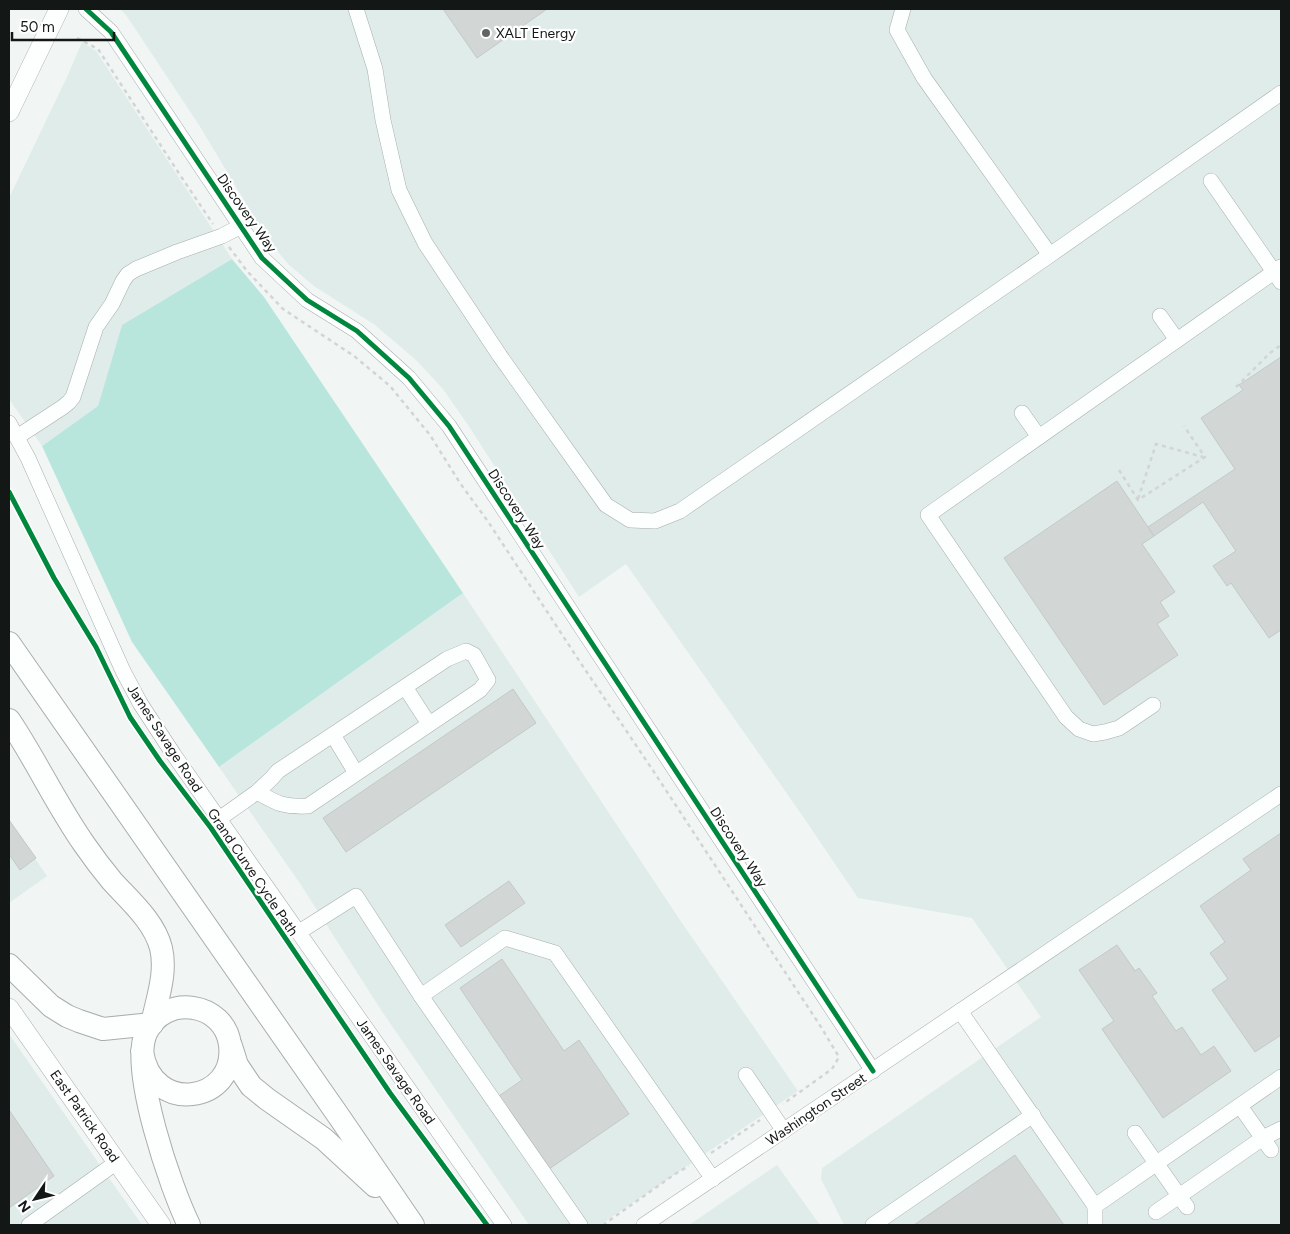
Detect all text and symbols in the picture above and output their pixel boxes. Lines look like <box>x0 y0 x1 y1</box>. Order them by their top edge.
scale bar <box>12 10 115 42</box>
text: 50 m <box>20 18 55 36</box>
place label: XALT Energy <box>496 25 576 42</box>
marker: XALT Energy <box>480 27 492 39</box>
street label: Discovery Way <box>213 171 280 257</box>
street label: Discovery Way <box>484 466 549 553</box>
street label: James Savage Road <box>123 681 206 795</box>
street label: Discovery Way <box>706 804 771 891</box>
street label: Grand Curve Cycle Path <box>204 805 302 939</box>
street label: James Savage Road <box>353 1015 438 1127</box>
street label: East Patrick Road <box>46 1067 123 1166</box>
street label: Washington Street <box>763 1070 870 1149</box>
north arrow <box>10 1174 60 1224</box>
text: N <box>15 1197 35 1215</box>

